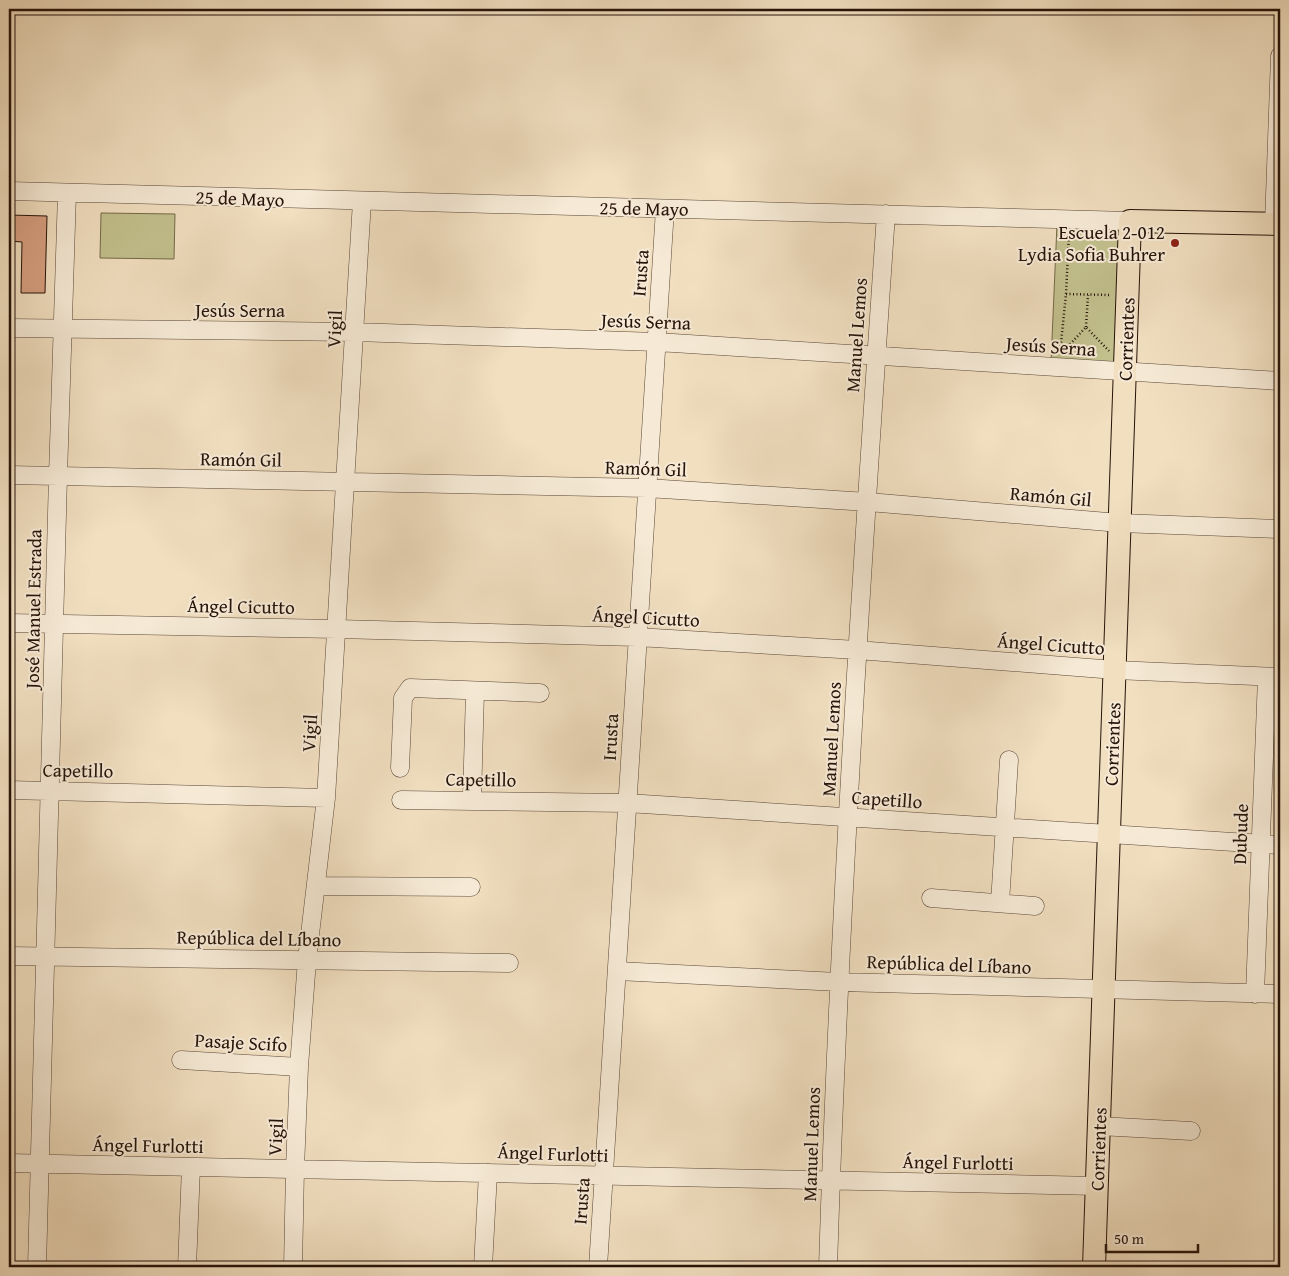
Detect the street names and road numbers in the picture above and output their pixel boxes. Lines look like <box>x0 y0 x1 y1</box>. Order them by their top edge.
street label: 25 de Mayo <box>195 182 285 214</box>
street label: 25 de Mayo <box>599 193 689 223</box>
street label: Irusta <box>624 248 656 298</box>
street label: Manuel Lemos <box>838 277 874 393</box>
street label: Jesús Serna <box>193 296 285 324</box>
street label: Corrientes <box>1111 297 1141 381</box>
street label: Jesús Serna <box>598 305 692 337</box>
street label: Vigil <box>319 309 349 349</box>
street label: Jesús Serna <box>1003 329 1097 363</box>
street label: Ramón Gil <box>200 444 282 474</box>
street label: Ramón Gil <box>605 453 687 483</box>
street label: Ramón Gil <box>1009 478 1093 514</box>
street label: José Manuel Estrada <box>18 529 48 691</box>
street label: Ángel Cicutto <box>187 591 295 621</box>
street label: Ángel Cicutto <box>592 600 700 634</box>
street label: Ángel Cicutto <box>996 626 1106 662</box>
street label: Manuel Lemos <box>814 681 848 797</box>
street label: Corrientes <box>1097 702 1127 786</box>
street label: Vigil <box>294 713 324 753</box>
street label: Irusta <box>595 713 625 761</box>
street label: Capetillo <box>42 755 114 785</box>
street label: Capetillo <box>445 764 517 794</box>
street label: Capetillo <box>851 783 923 815</box>
street label: Dubude <box>1225 803 1255 865</box>
street label: República del Líbano <box>176 923 342 953</box>
street label: República del Líbano <box>866 947 1032 981</box>
street label: Pasaje Scifo <box>194 1026 288 1058</box>
street label: Manuel Lemos <box>795 1086 827 1202</box>
street label: Corrientes <box>1083 1107 1113 1191</box>
street label: Vigil <box>260 1117 290 1157</box>
street label: Ángel Furlotti <box>92 1130 204 1160</box>
street label: Ángel Furlotti <box>497 1137 609 1169</box>
street label: Ángel Furlotti <box>902 1147 1014 1177</box>
street label: Irusta <box>565 1176 597 1226</box>

